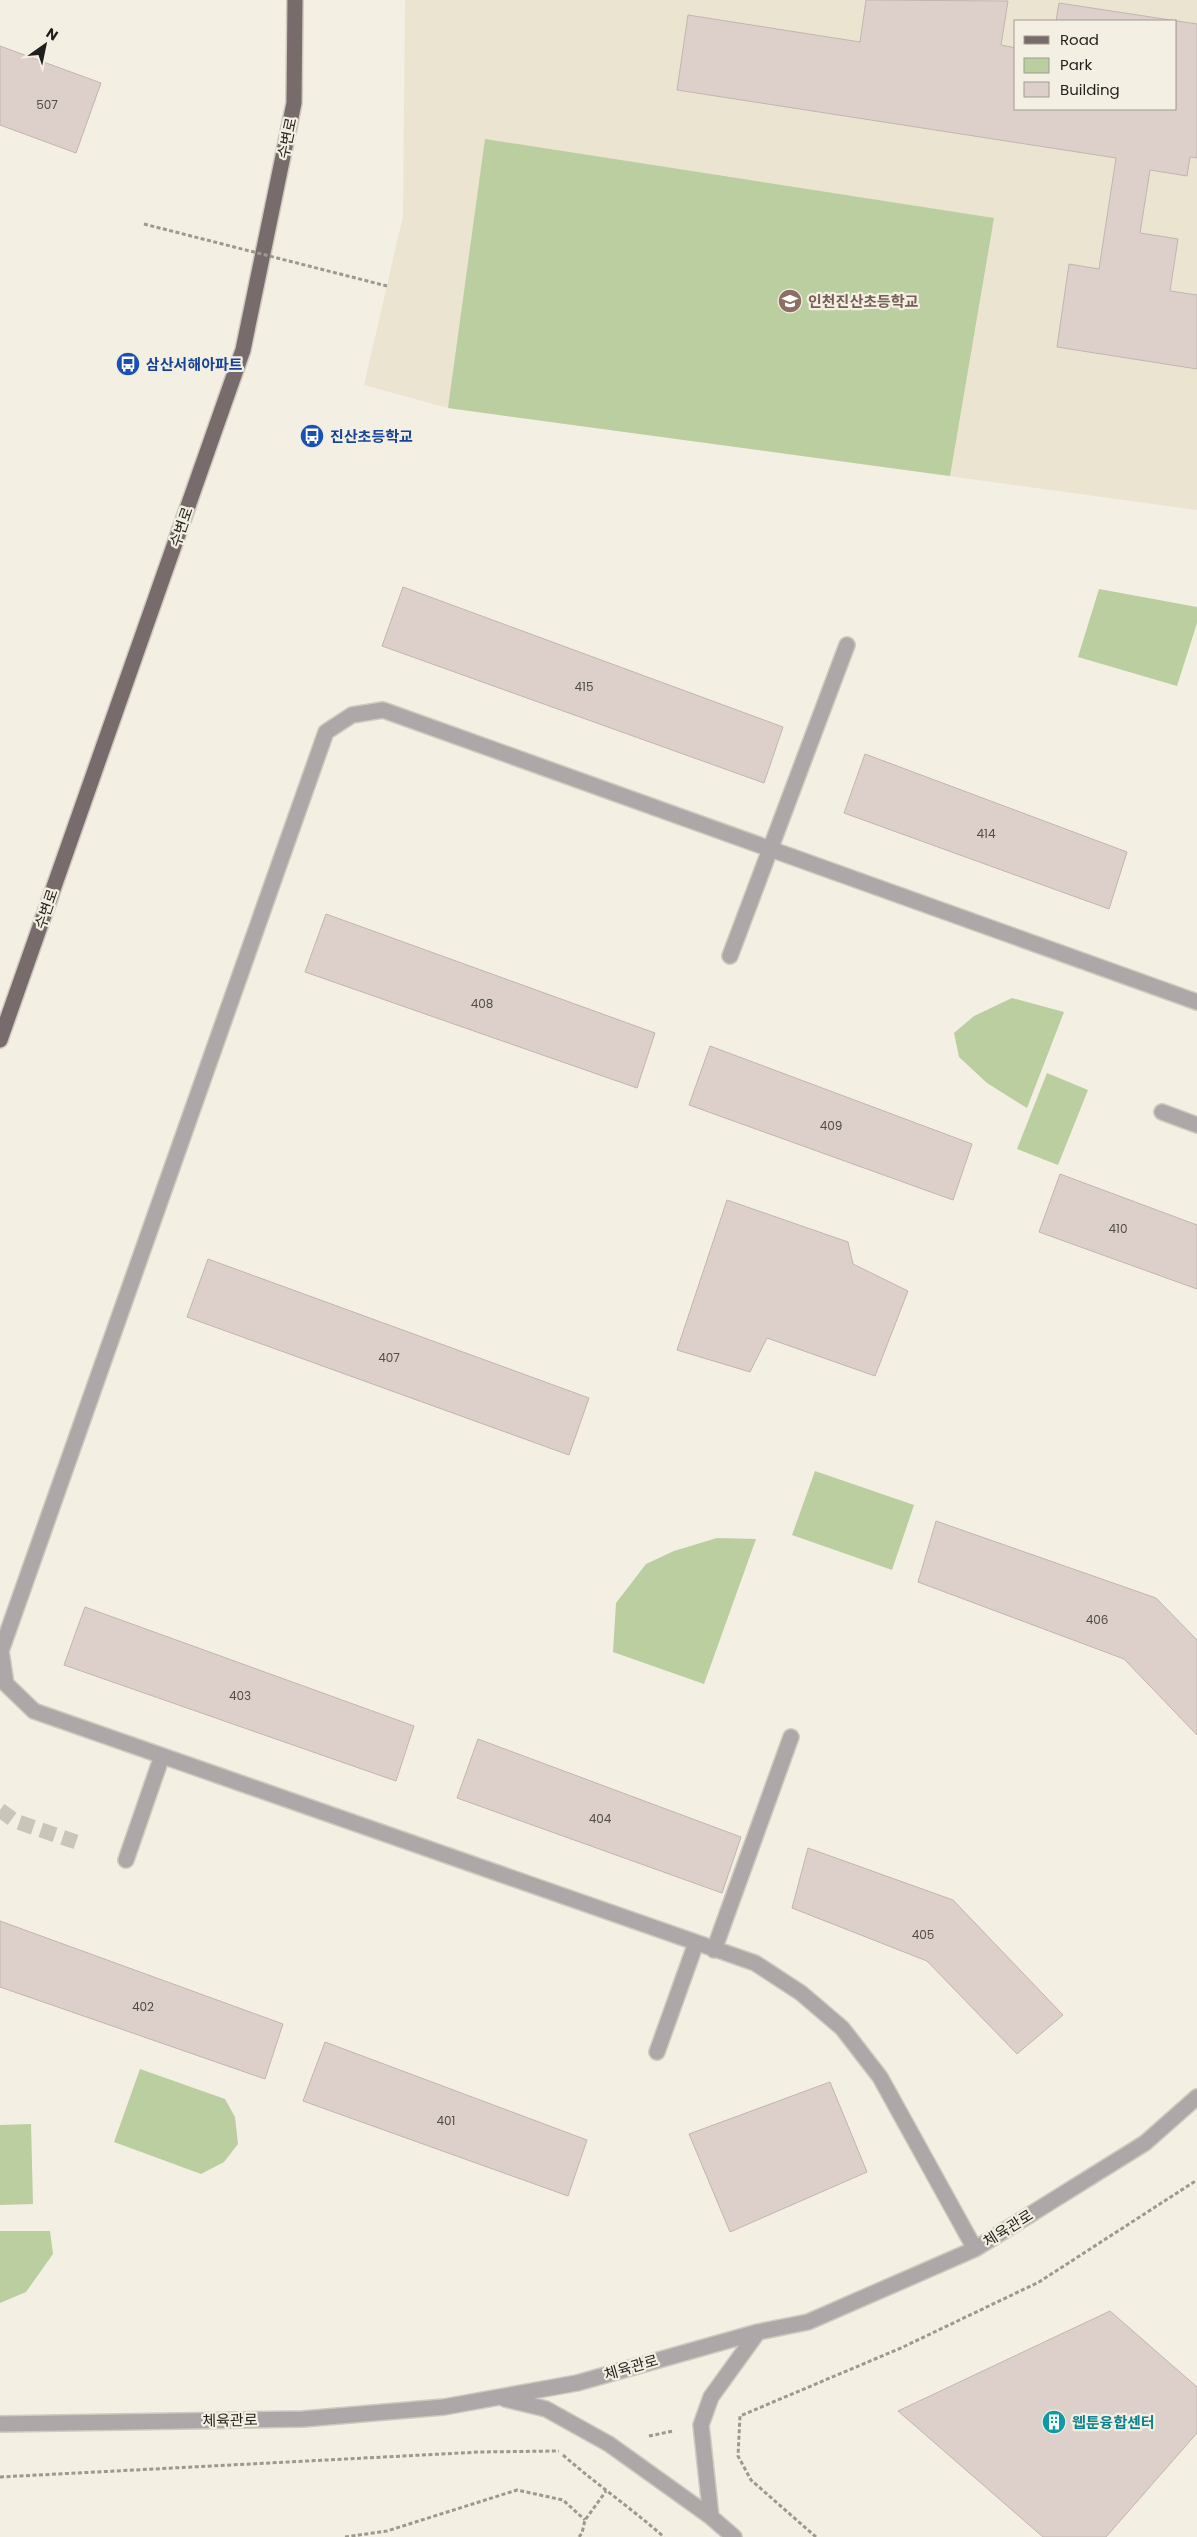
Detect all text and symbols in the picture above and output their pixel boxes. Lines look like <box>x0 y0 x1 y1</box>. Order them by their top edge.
north arrow <box>20 20 70 70</box>
legend <box>1014 20 1177 110</box>
text: N <box>42 23 62 45</box>
text: Road <box>1060 29 1099 50</box>
text: Park <box>1060 54 1092 75</box>
text: Building <box>1060 79 1120 100</box>
house number: 507 <box>36 96 58 113</box>
street label: 수변로 <box>272 116 302 160</box>
school or university icon: 인천진산초등학교 <box>777 288 803 314</box>
place label: 인천진산초등학교 <box>808 291 919 312</box>
bus stop icon: 삼산서해아파트 <box>115 351 141 377</box>
place label: 삼산서해아파트 <box>146 354 243 375</box>
bus stop icon: 진산초등학교 <box>299 423 325 449</box>
place label: 진산초등학교 <box>330 426 413 447</box>
street label: 수변로 <box>164 504 198 550</box>
house number: 415 <box>575 678 593 695</box>
house number: 414 <box>977 825 996 842</box>
street label: 수변로 <box>29 886 63 932</box>
house number: 408 <box>471 995 493 1012</box>
house number: 409 <box>820 1117 842 1134</box>
house number: 410 <box>1109 1220 1127 1237</box>
house number: 407 <box>378 1349 400 1366</box>
house number: 406 <box>1086 1611 1108 1628</box>
house number: 403 <box>229 1687 251 1704</box>
house number: 404 <box>589 1810 612 1827</box>
house number: 405 <box>912 1926 934 1943</box>
house number: 402 <box>132 1998 154 2015</box>
house number: 401 <box>437 2112 455 2129</box>
street label: 체육관로 <box>979 2204 1037 2252</box>
street label: 체육관로 <box>602 2349 660 2385</box>
street label: 체육관로 <box>202 2409 258 2431</box>
building icon: 웹툰융합센터 <box>1041 2409 1067 2435</box>
place label: 웹툰융합센터 <box>1072 2412 1155 2433</box>

